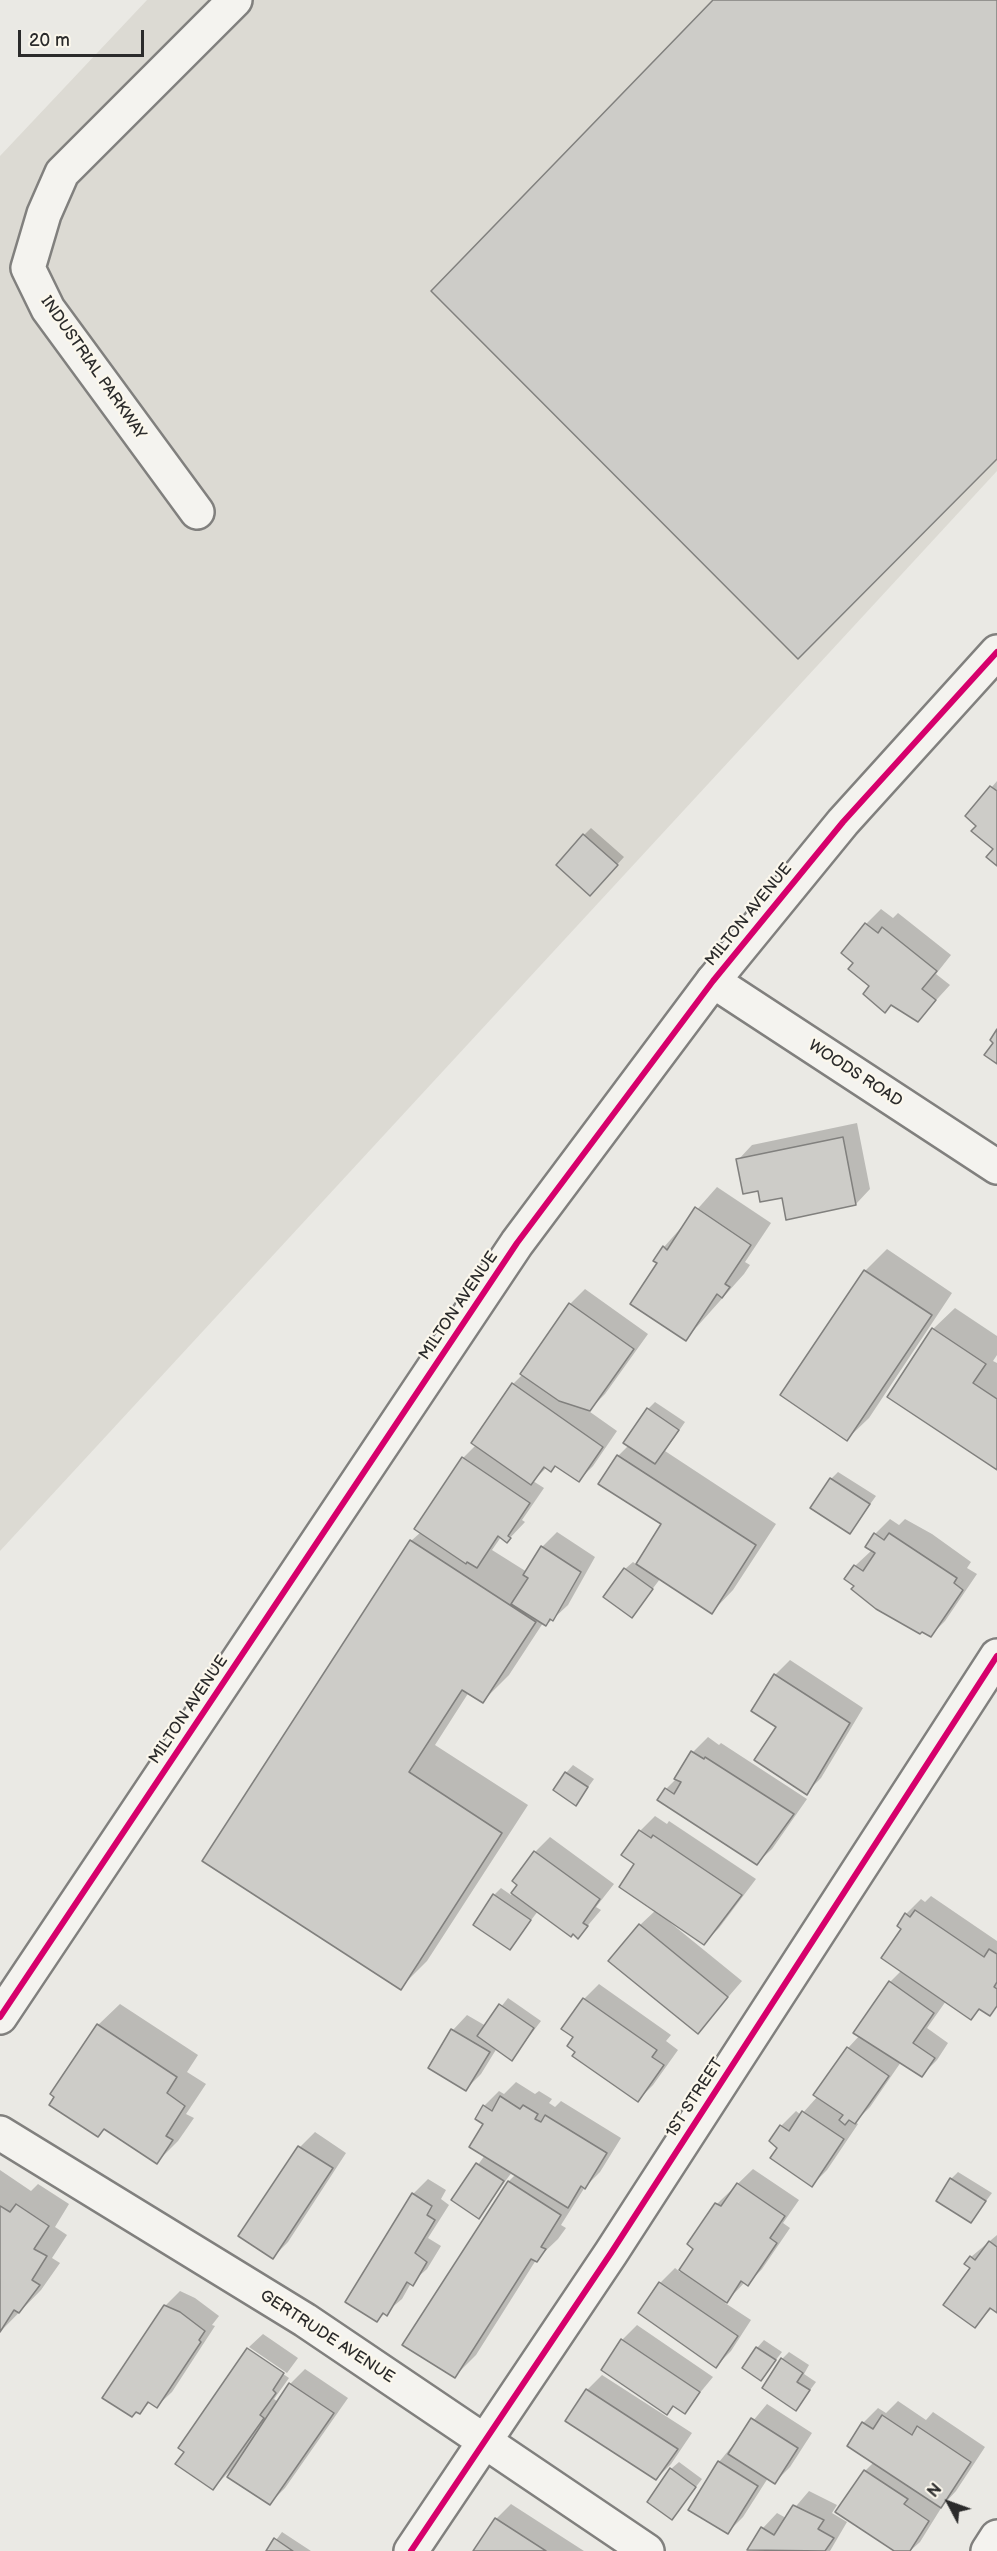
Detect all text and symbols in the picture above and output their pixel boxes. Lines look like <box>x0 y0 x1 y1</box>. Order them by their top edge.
scale bar <box>21 18 147 56</box>
text: 20 m <box>29 30 70 51</box>
street label: INDUSTRIAL PARKWAY <box>36 293 150 443</box>
street label: MILTON AVENUE <box>702 860 796 970</box>
street label: WOODS ROAD <box>804 1036 906 1112</box>
street label: MILTON AVENUE <box>416 1248 502 1364</box>
street label: MILTON AVENUE <box>146 1652 232 1768</box>
street label: 1ST STREET <box>662 2055 728 2141</box>
street label: GERTRUDE AVENUE <box>256 2286 398 2388</box>
north arrow <box>919 2473 979 2533</box>
text: N <box>924 2480 946 2502</box>

